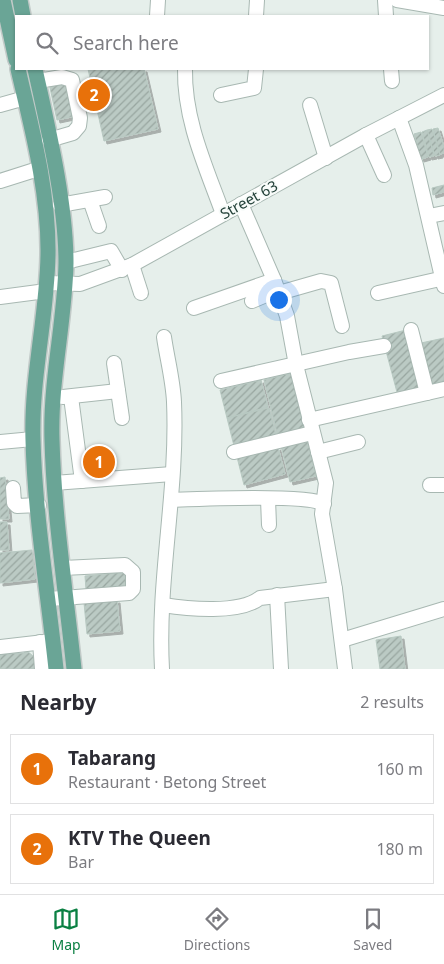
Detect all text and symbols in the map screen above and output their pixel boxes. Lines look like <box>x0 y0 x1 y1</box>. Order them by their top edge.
search box <box>15 15 429 70</box>
icon: search <box>33 29 61 57</box>
text: Search here <box>73 30 179 56</box>
pin: 2 <box>78 76 110 114</box>
street label: Street 63 <box>216 175 281 223</box>
your location <box>266 287 292 313</box>
pin: 1 <box>83 443 115 481</box>
text: Nearby <box>20 688 96 716</box>
text: 2 results <box>360 691 424 713</box>
text: Tabarang <box>68 745 156 771</box>
text: 1 <box>32 758 42 780</box>
text: 160 m <box>376 758 423 780</box>
text: Restaurant · Betong Street <box>68 771 266 793</box>
text: KTV The Queen <box>68 825 211 851</box>
text: 2 <box>32 838 42 860</box>
text: 180 m <box>376 838 423 860</box>
text: Bar <box>68 851 94 873</box>
tab: Map <box>52 905 81 954</box>
tab: Directions <box>184 905 250 954</box>
tab: Saved <box>353 905 392 954</box>

